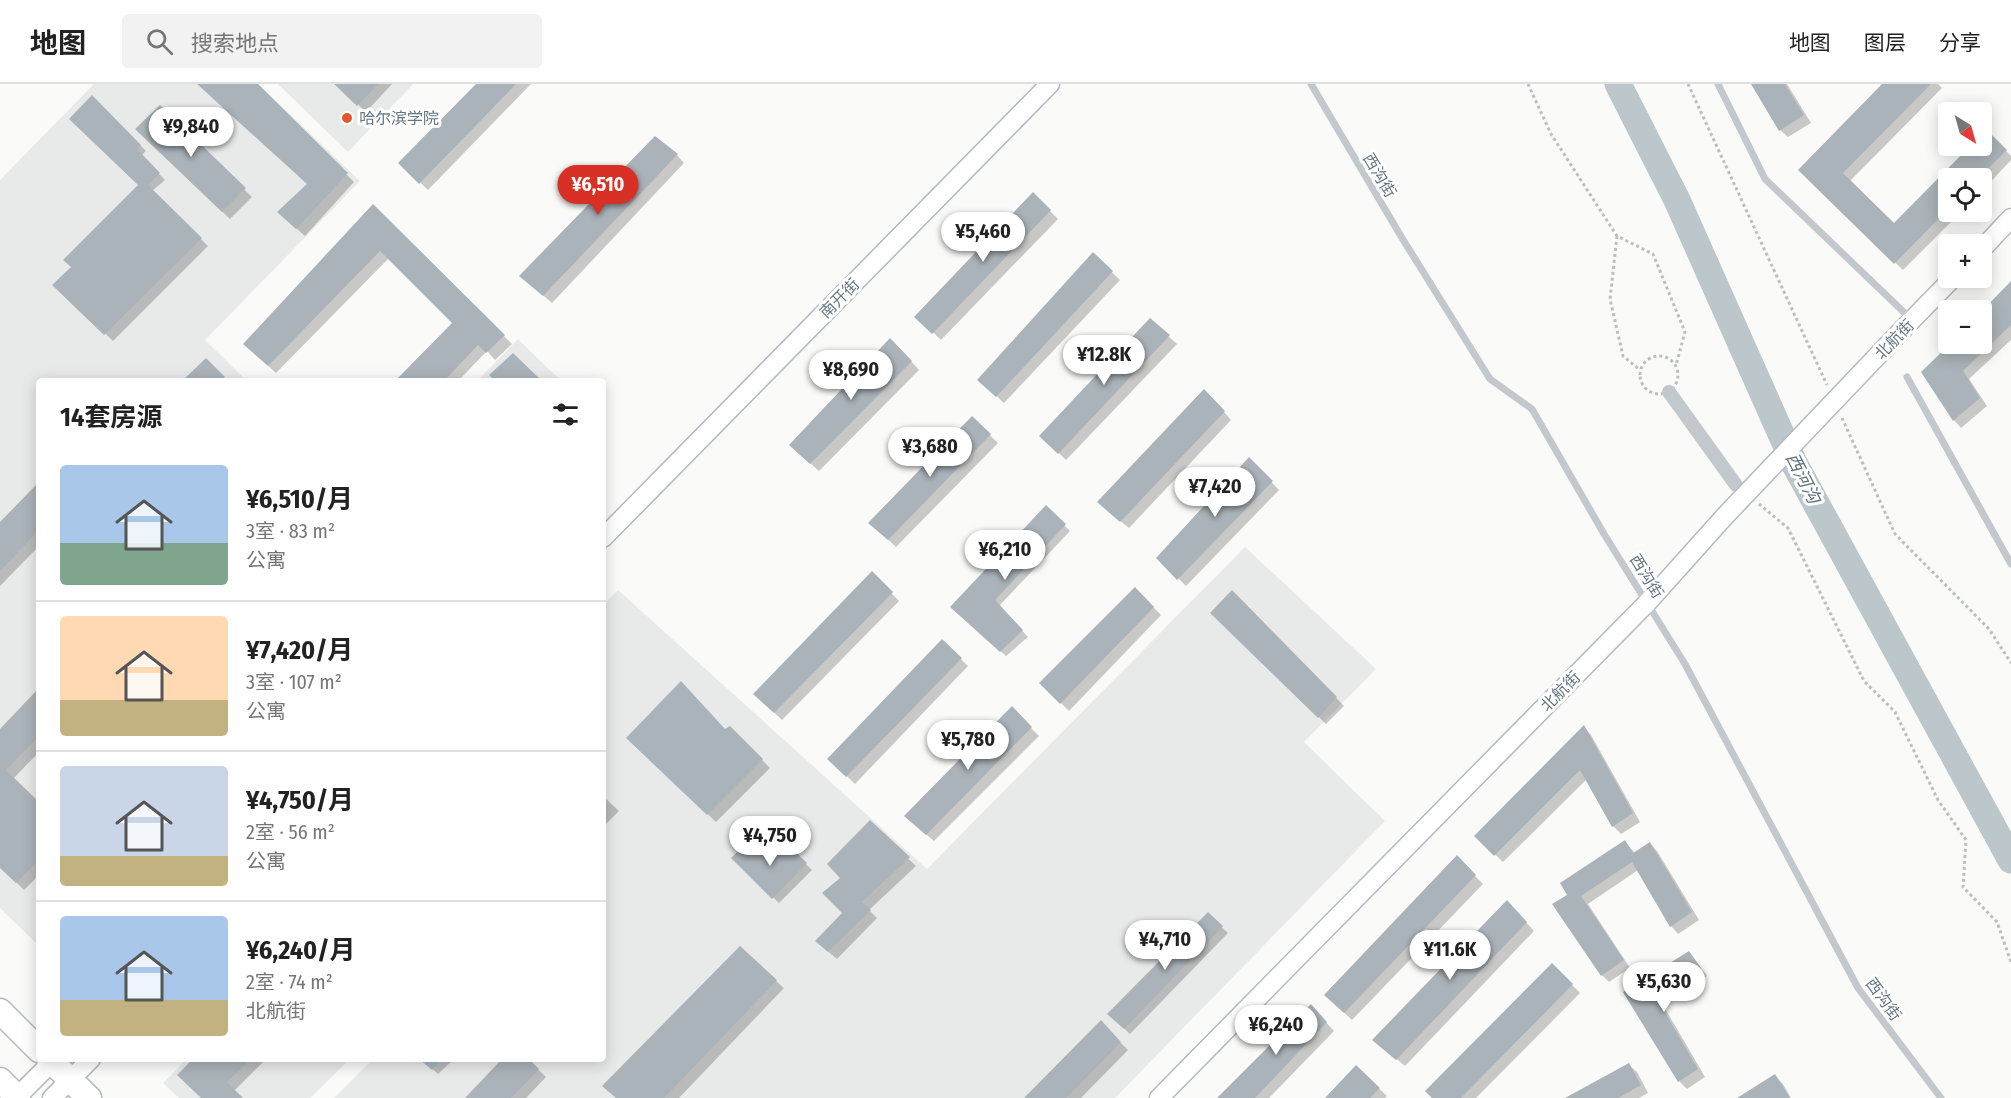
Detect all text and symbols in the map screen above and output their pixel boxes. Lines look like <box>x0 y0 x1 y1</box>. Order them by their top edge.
search box <box>122 14 542 68</box>
icon: search <box>143 25 176 58</box>
text: 地图 <box>30 27 86 60</box>
text: 搜索地点 <box>191 30 279 57</box>
text: 地图 <box>1789 30 1831 56</box>
text: 图层 <box>1864 30 1906 56</box>
text: 分享 <box>1939 30 1981 56</box>
north arrow <box>1938 102 1992 156</box>
map controls <box>1938 102 1992 354</box>
pin: ¥9,840 <box>142 107 240 158</box>
place label: 哈尔滨学院 <box>359 109 439 128</box>
marker: 哈尔滨学院 <box>340 111 354 125</box>
text: ¥9,840 <box>163 114 219 138</box>
street label: 西沟街 <box>1359 150 1400 201</box>
pin: ¥6,510 <box>549 165 647 216</box>
button: locate <box>1938 168 1992 222</box>
text: ¥6,510 <box>571 172 625 196</box>
pin: ¥5,460 <box>934 212 1032 263</box>
text: ¥5,460 <box>955 219 1011 243</box>
button: + <box>1938 234 1992 288</box>
street label: 南开街 <box>816 275 863 322</box>
button: − <box>1938 300 1992 354</box>
street label: 北航街 <box>1871 315 1918 363</box>
pin: ¥12.8K <box>1055 335 1153 386</box>
text: ¥12.8K <box>1077 342 1131 366</box>
pin: ¥8,690 <box>802 350 900 401</box>
text: ¥8,690 <box>823 357 879 381</box>
icon: filters <box>549 398 582 431</box>
text: 14套房源 <box>60 402 162 433</box>
pin: ¥3,680 <box>881 427 979 478</box>
text: ¥3,680 <box>902 434 958 458</box>
water label: 西河沟 <box>1781 449 1826 509</box>
pin: ¥7,420 <box>1166 467 1264 518</box>
text: ¥7,420 <box>1188 474 1242 498</box>
text: ¥6,510/月 <box>246 484 353 515</box>
icon: home <box>108 489 180 561</box>
text: 3室 · 83 m² <box>246 519 335 543</box>
pin: ¥6,210 <box>956 530 1054 581</box>
text: ¥6,210 <box>978 537 1032 561</box>
text: 公寓 <box>246 548 286 572</box>
street label: 西沟街 <box>1626 551 1667 602</box>
text: ¥7,420/月 <box>246 635 353 666</box>
icon: home <box>108 640 180 712</box>
street label: 北航街 <box>1537 668 1584 715</box>
text: 3室 · 107 m² <box>246 670 342 694</box>
text: 公寓 <box>246 699 286 723</box>
pin: ¥5,780 <box>919 720 1017 771</box>
text: ¥5,780 <box>941 727 995 751</box>
text: ¥4,750/月 <box>246 785 354 816</box>
icon: home <box>108 790 180 862</box>
pin: ¥4,750 <box>721 816 819 867</box>
text: 2室 · 56 m² <box>246 820 335 844</box>
text: ¥4,750 <box>743 823 797 847</box>
text: 公寓 <box>246 849 286 873</box>
pin: ¥4,710 <box>1116 920 1214 971</box>
text: ¥4,710 <box>1139 927 1191 951</box>
pin: ¥11.6K <box>1401 930 1499 981</box>
text: ¥6,240/月 <box>246 935 355 966</box>
text: ¥11.6K <box>1424 937 1476 961</box>
icon: home <box>108 940 180 1012</box>
pin: ¥5,630 <box>1615 962 1713 1013</box>
text: ¥5,630 <box>1637 969 1691 993</box>
text: 2室 · 74 m² <box>246 970 333 994</box>
street label: 西沟街 <box>1862 974 1905 1024</box>
text: 北航街 <box>246 999 306 1023</box>
pin: ¥6,240 <box>1227 1005 1325 1056</box>
text: ¥6,240 <box>1249 1012 1303 1036</box>

